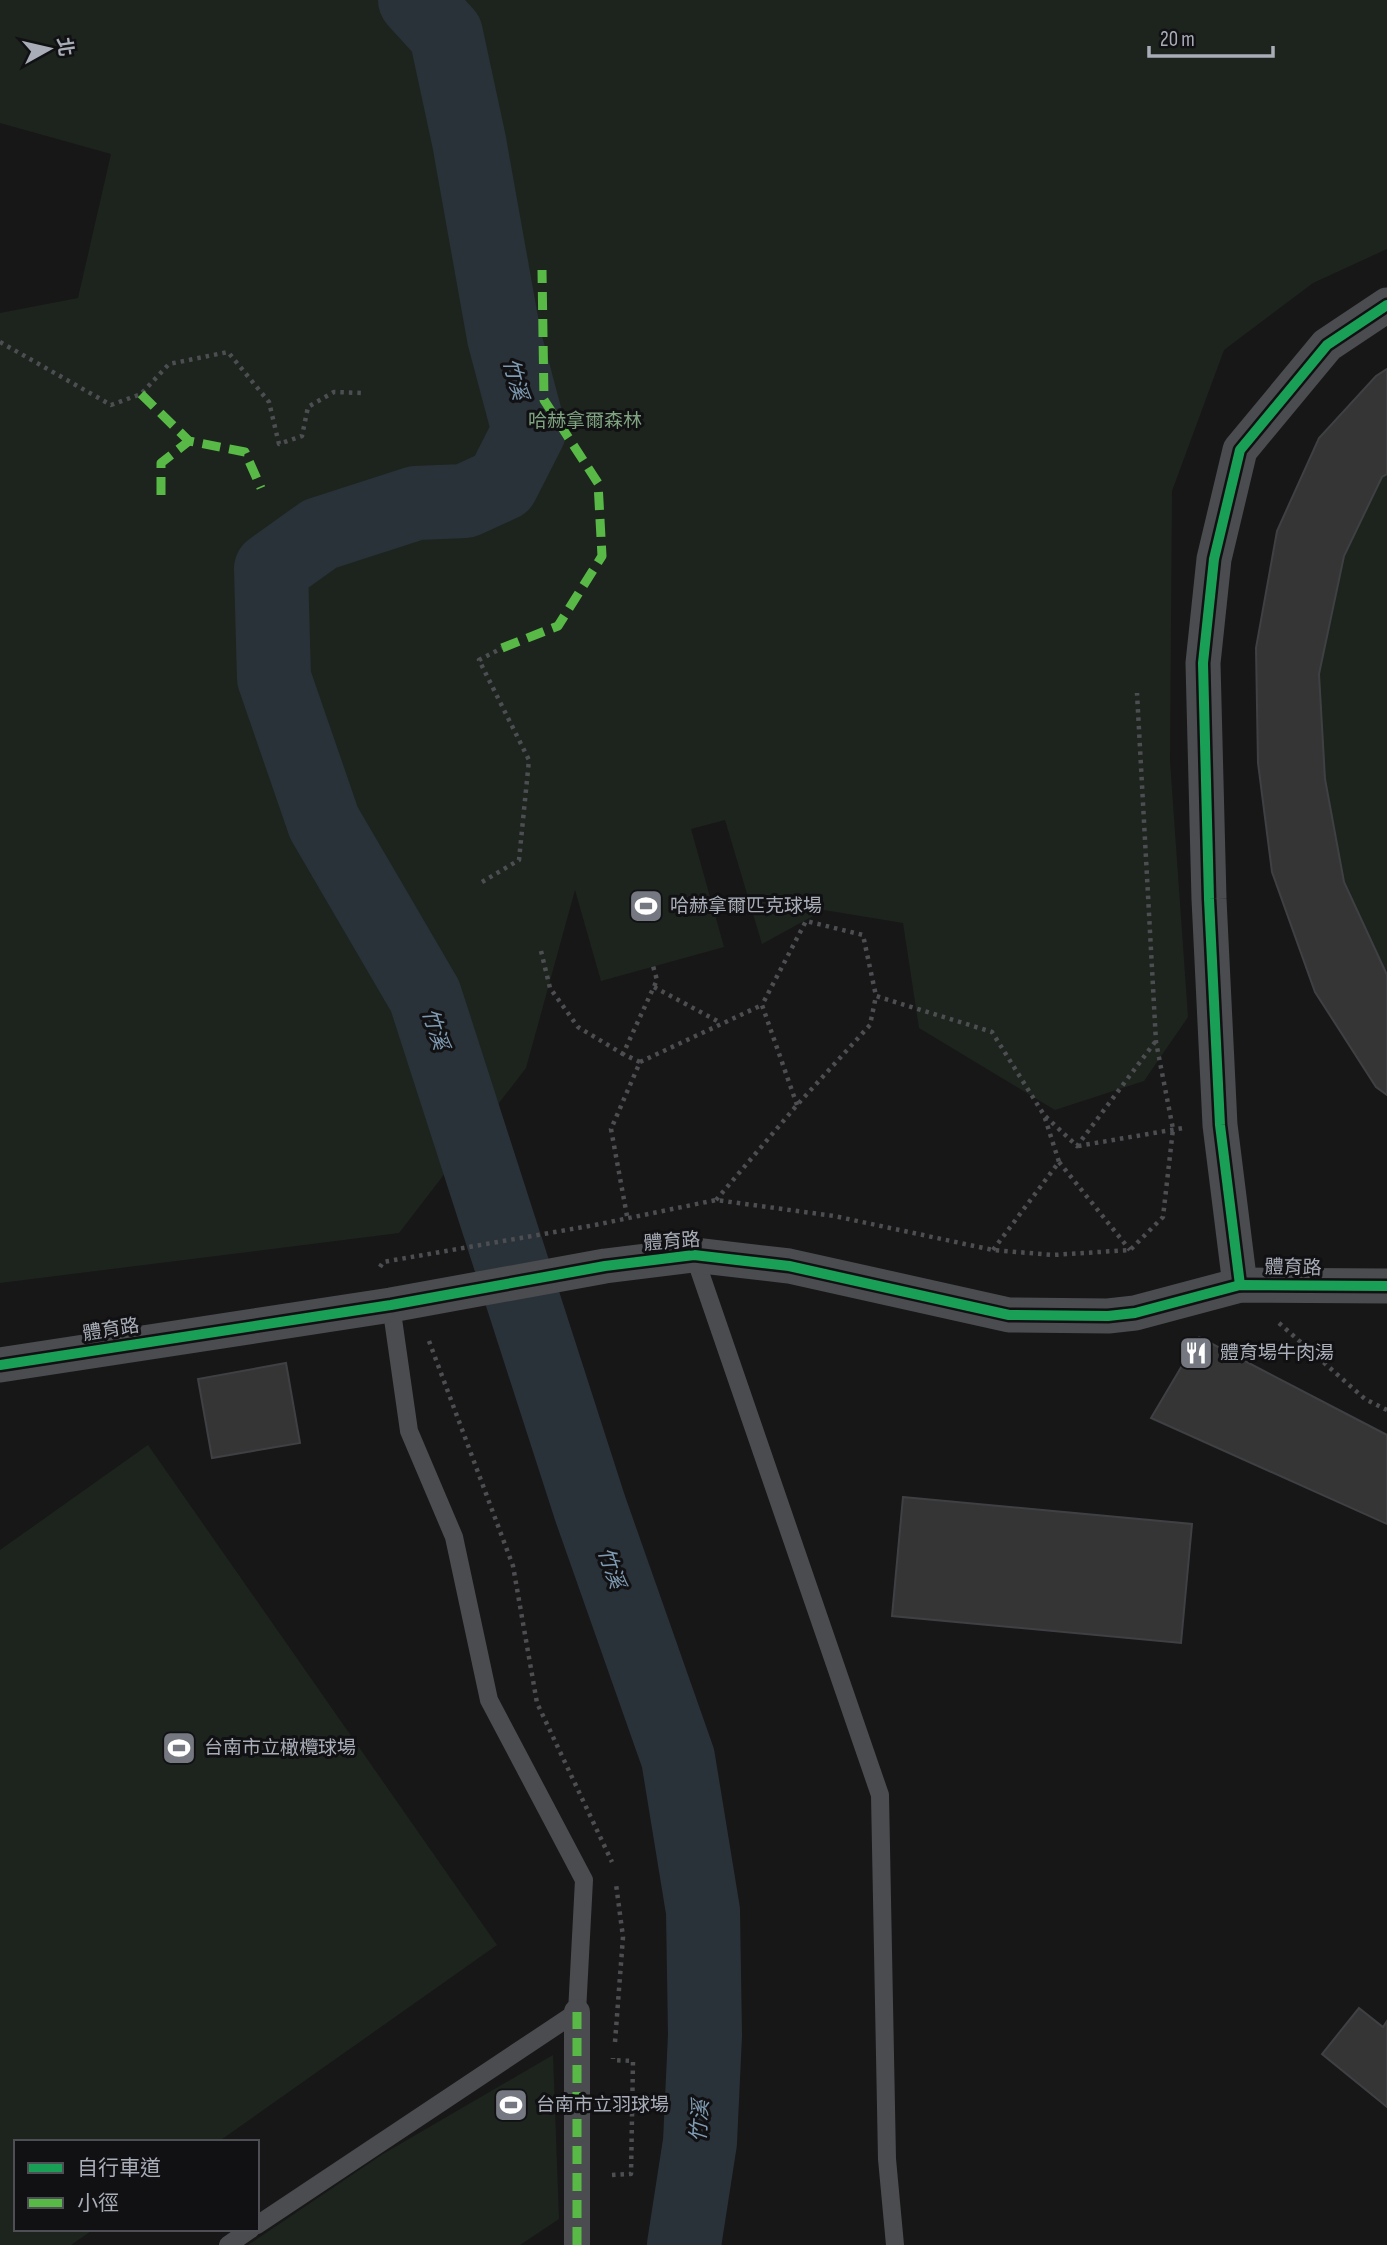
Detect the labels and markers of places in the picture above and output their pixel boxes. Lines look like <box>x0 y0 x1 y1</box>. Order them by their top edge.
sports icon: 哈赫拿爾匹克球場 <box>627 887 665 925</box>
place label: 哈赫拿爾匹克球場 <box>670 895 822 918</box>
restaurant icon: 體育場牛肉湯 <box>1177 1334 1215 1372</box>
place label: 體育場牛肉湯 <box>1220 1342 1334 1365</box>
sports icon: 台南市立橄欖球場 <box>160 1729 198 1767</box>
place label: 台南市立橄欖球場 <box>204 1737 356 1760</box>
sports icon: 台南市立羽球場 <box>492 2086 530 2124</box>
place label: 台南市立羽球場 <box>536 2094 669 2117</box>

